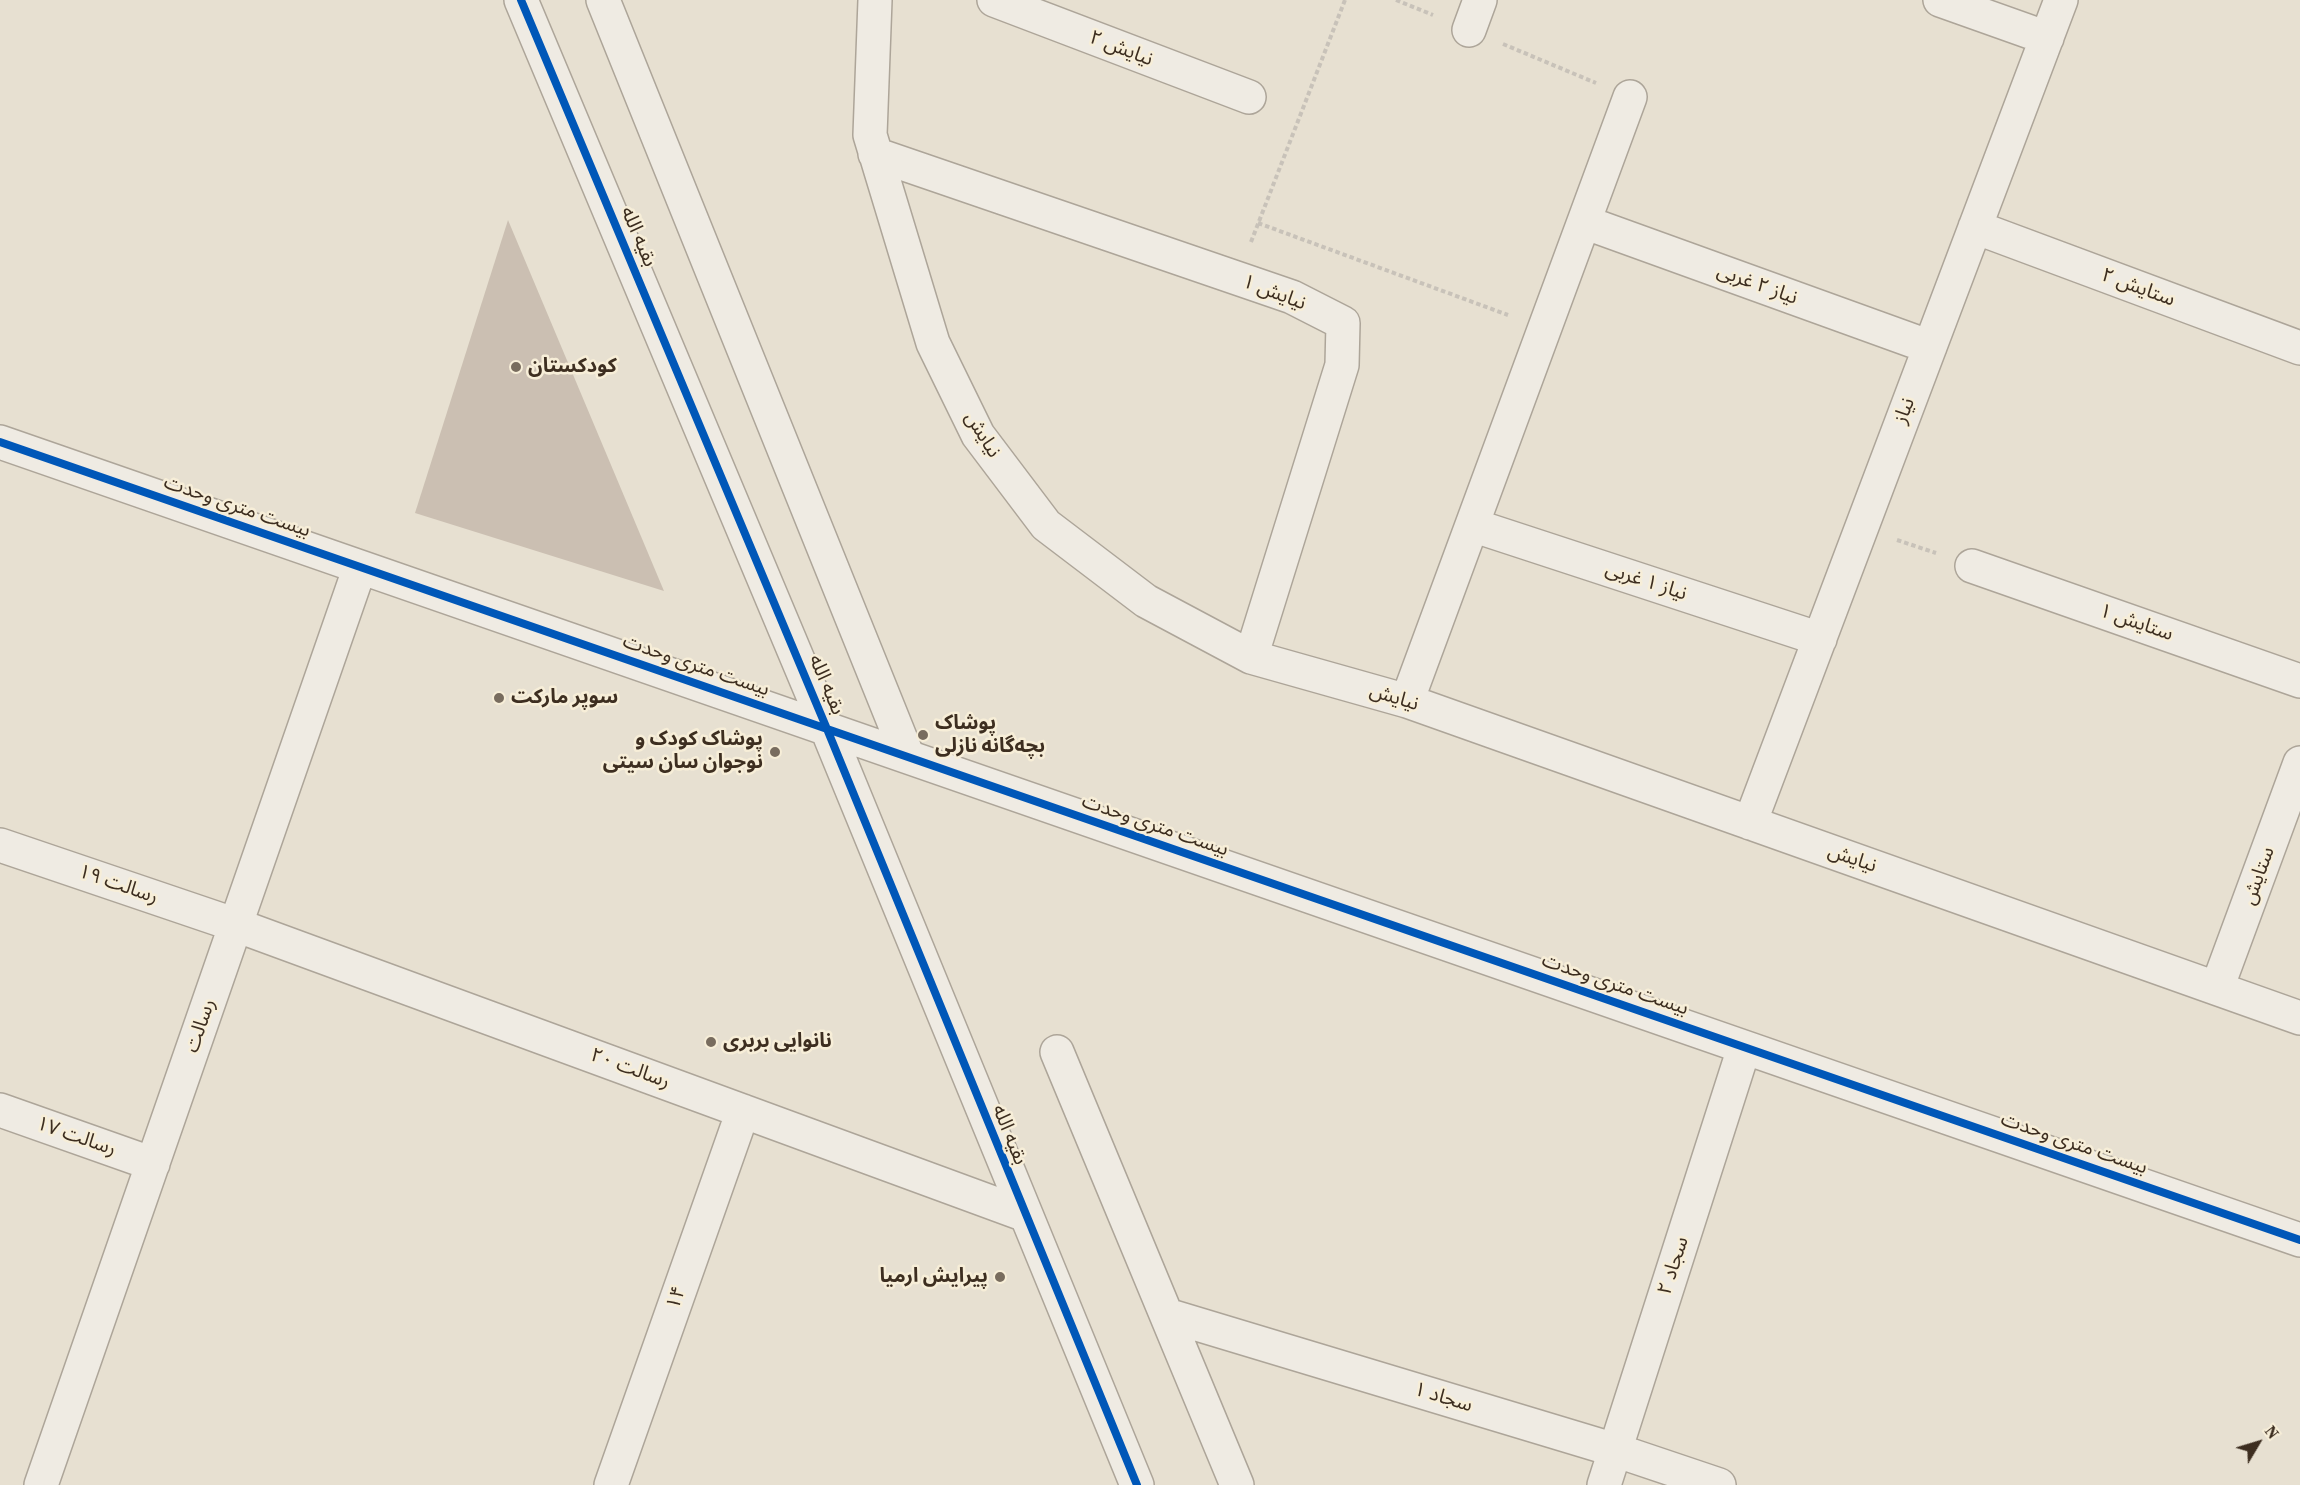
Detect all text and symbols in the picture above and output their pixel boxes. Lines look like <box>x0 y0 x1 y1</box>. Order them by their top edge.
street label: نیایش ۲ <box>1086 26 1156 72</box>
street label: بقیه الله <box>615 203 661 271</box>
street label: نیاز ۲ غربی <box>1713 259 1801 311</box>
street label: ستایش ۲ <box>2098 264 2178 312</box>
street label: نیایش ۱ <box>1239 270 1309 316</box>
place label: کودکستان <box>528 355 617 379</box>
marker: کودکستان <box>509 360 523 374</box>
street label: نیاز <box>1889 395 1921 427</box>
street label: نیایش <box>959 407 1005 463</box>
street label: بیست متری وحدت <box>161 471 313 543</box>
street label: نیاز ۱ غربی <box>1602 558 1690 606</box>
street label: ستایش ۱ <box>2096 599 2176 647</box>
street label: بیست متری وحدت <box>620 630 772 702</box>
street label: بقیه الله <box>803 651 849 719</box>
street label: نیایش <box>1367 679 1421 717</box>
place label: سوپر مارکت <box>511 686 618 710</box>
marker: سوپر مارکت <box>492 691 506 705</box>
place label: پوشاک بچه‌گانه نازلی <box>935 712 1045 759</box>
place label: پوشاک کودک و نوجوان سان سیتی <box>603 728 763 775</box>
marker: پوشاک بچه‌گانه نازلی <box>916 728 930 742</box>
marker: پوشاک کودک و نوجوان سان سیتی <box>768 745 782 759</box>
street label: بیست متری وحدت <box>1079 790 1231 862</box>
street label: نیایش <box>1824 840 1880 878</box>
street label: ستایش <box>2237 844 2281 908</box>
street label: رسالت ۱۹ <box>75 860 161 910</box>
street label: بیست متری وحدت <box>1539 949 1691 1021</box>
street label: رسالت <box>181 996 221 1056</box>
place label: نانوایی بربری <box>723 1030 832 1054</box>
marker: نانوایی بربری <box>704 1035 718 1049</box>
street label: رسالت ۲۰ <box>587 1044 673 1094</box>
street label: بقیه الله <box>986 1101 1032 1169</box>
street label: بیست متری وحدت <box>1998 1108 2150 1180</box>
street label: رسالت ۱۷ <box>33 1112 119 1162</box>
street label: سجاد ۲ <box>1653 1234 1695 1298</box>
place label: پیرایش ارمیا <box>879 1265 988 1289</box>
marker: پیرایش ارمیا <box>993 1270 1007 1284</box>
street label: ۱۴ <box>662 1283 692 1313</box>
street label: سجاد ۱ <box>1411 1378 1475 1418</box>
north arrow <box>2228 1413 2288 1473</box>
text: N <box>2260 1421 2284 1443</box>

